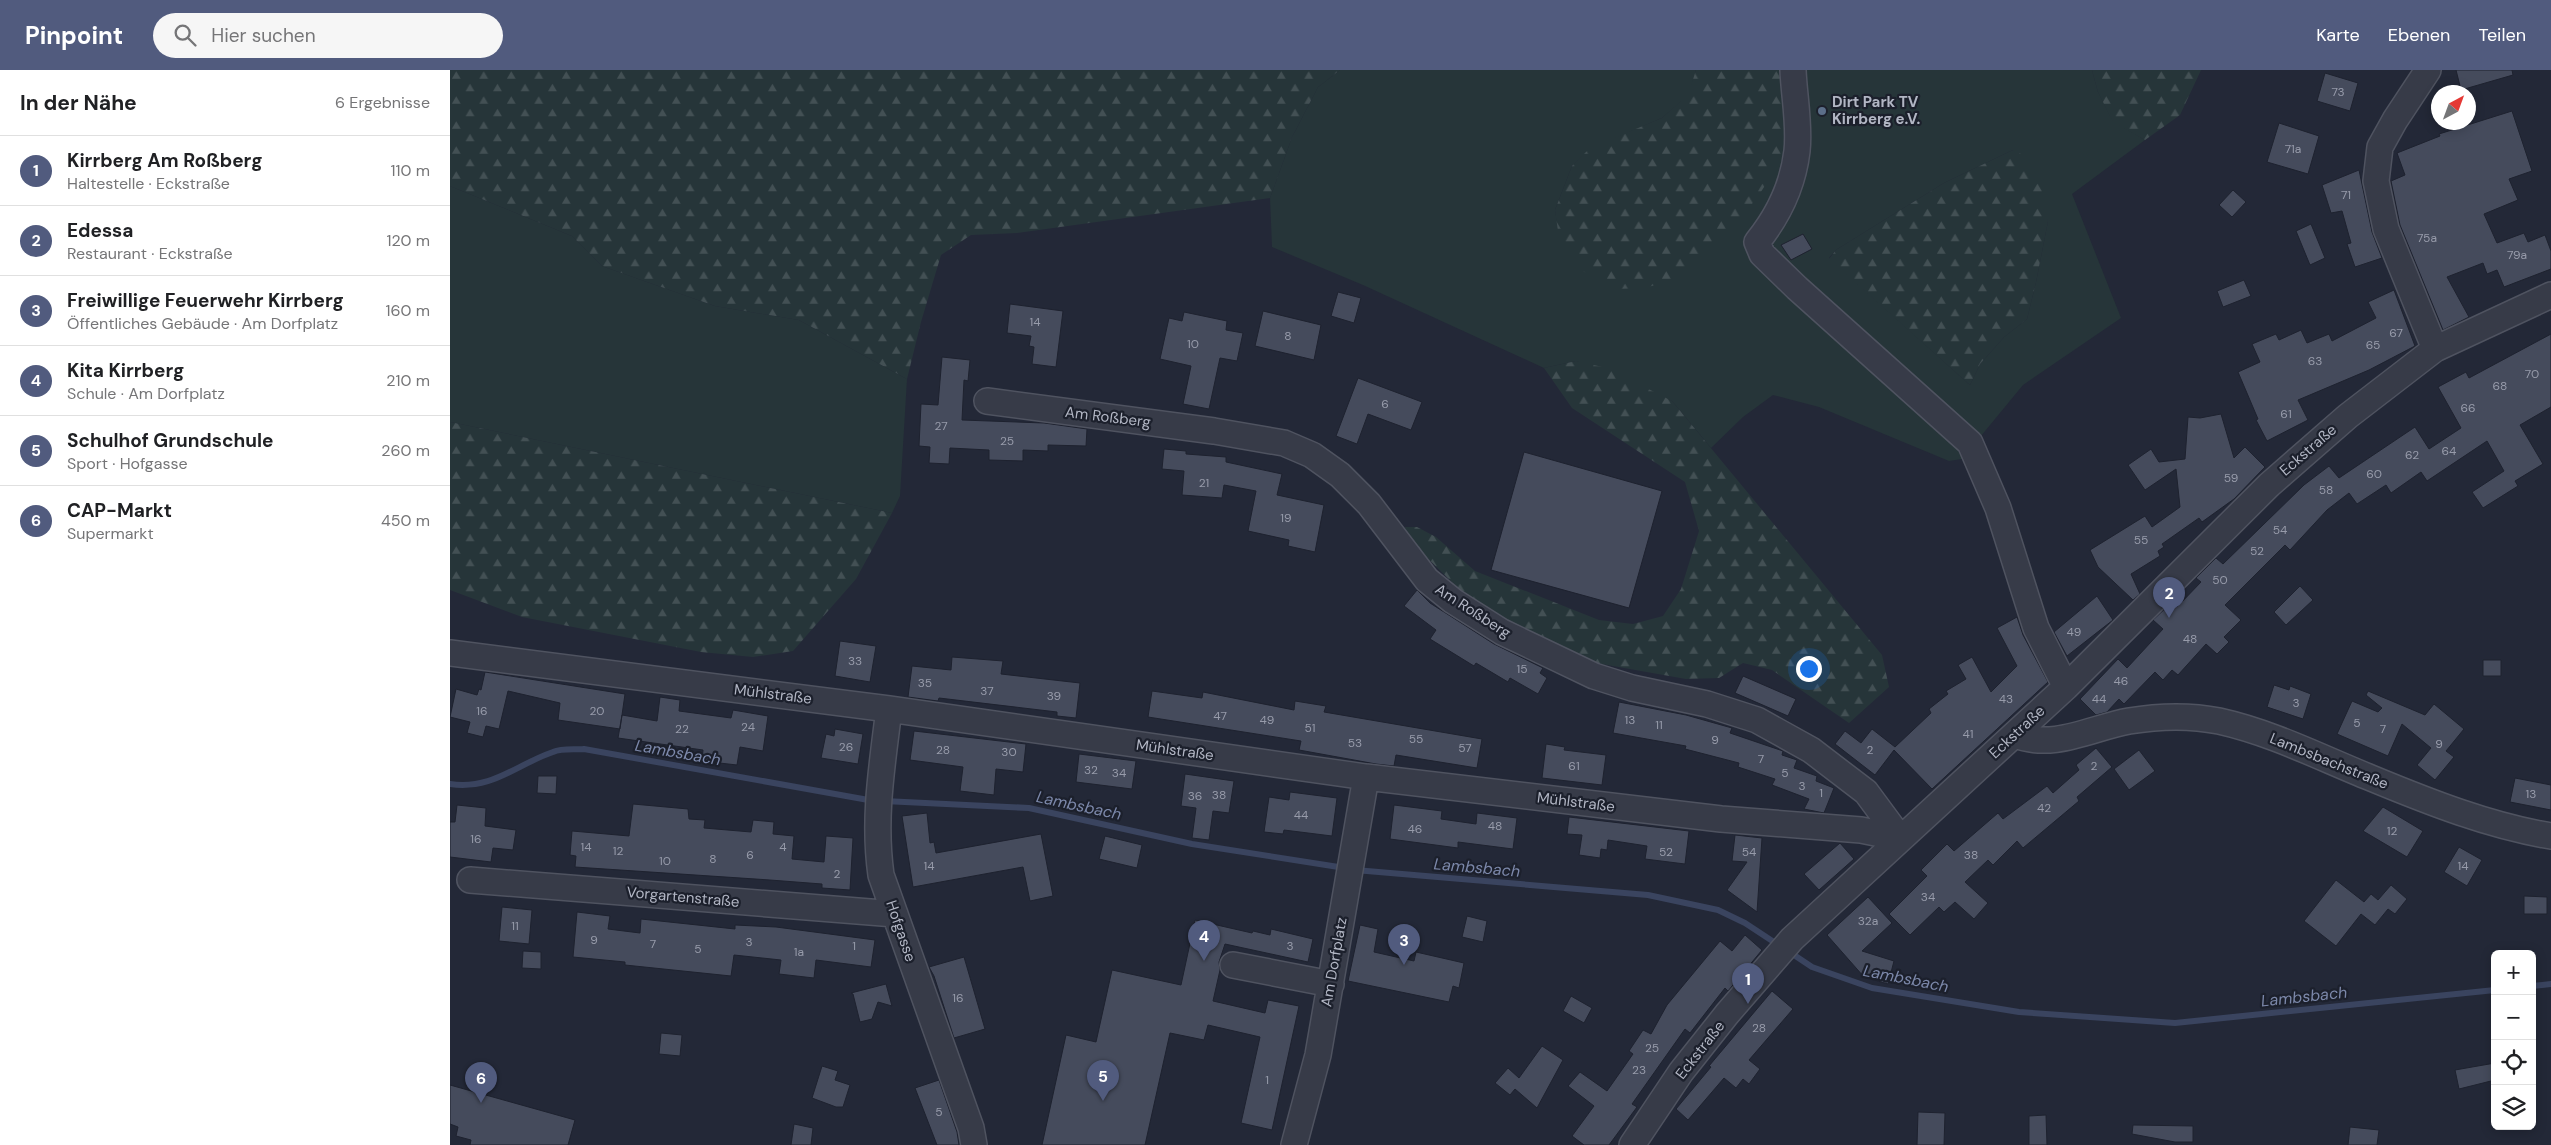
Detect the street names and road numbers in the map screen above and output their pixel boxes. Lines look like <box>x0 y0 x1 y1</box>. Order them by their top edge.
street label: Am Roßberg <box>1064 402 1152 432</box>
street label: Eckstraße <box>2275 420 2341 480</box>
street label: Am Roßberg <box>1431 579 1515 643</box>
street label: Mühlstraße <box>733 679 813 709</box>
street label: Eckstraße <box>1985 701 2049 763</box>
street label: Lambsbachstraße <box>2267 728 2391 794</box>
street label: Mühlstraße <box>1135 735 1215 765</box>
street label: Mühlstraße <box>1536 787 1616 817</box>
street label: Vorgartenstraße <box>626 882 740 912</box>
street label: Hofgasse <box>881 898 921 964</box>
street label: Am Dorfplatz <box>1316 916 1352 1008</box>
street label: Eckstraße <box>1671 1017 1729 1083</box>

